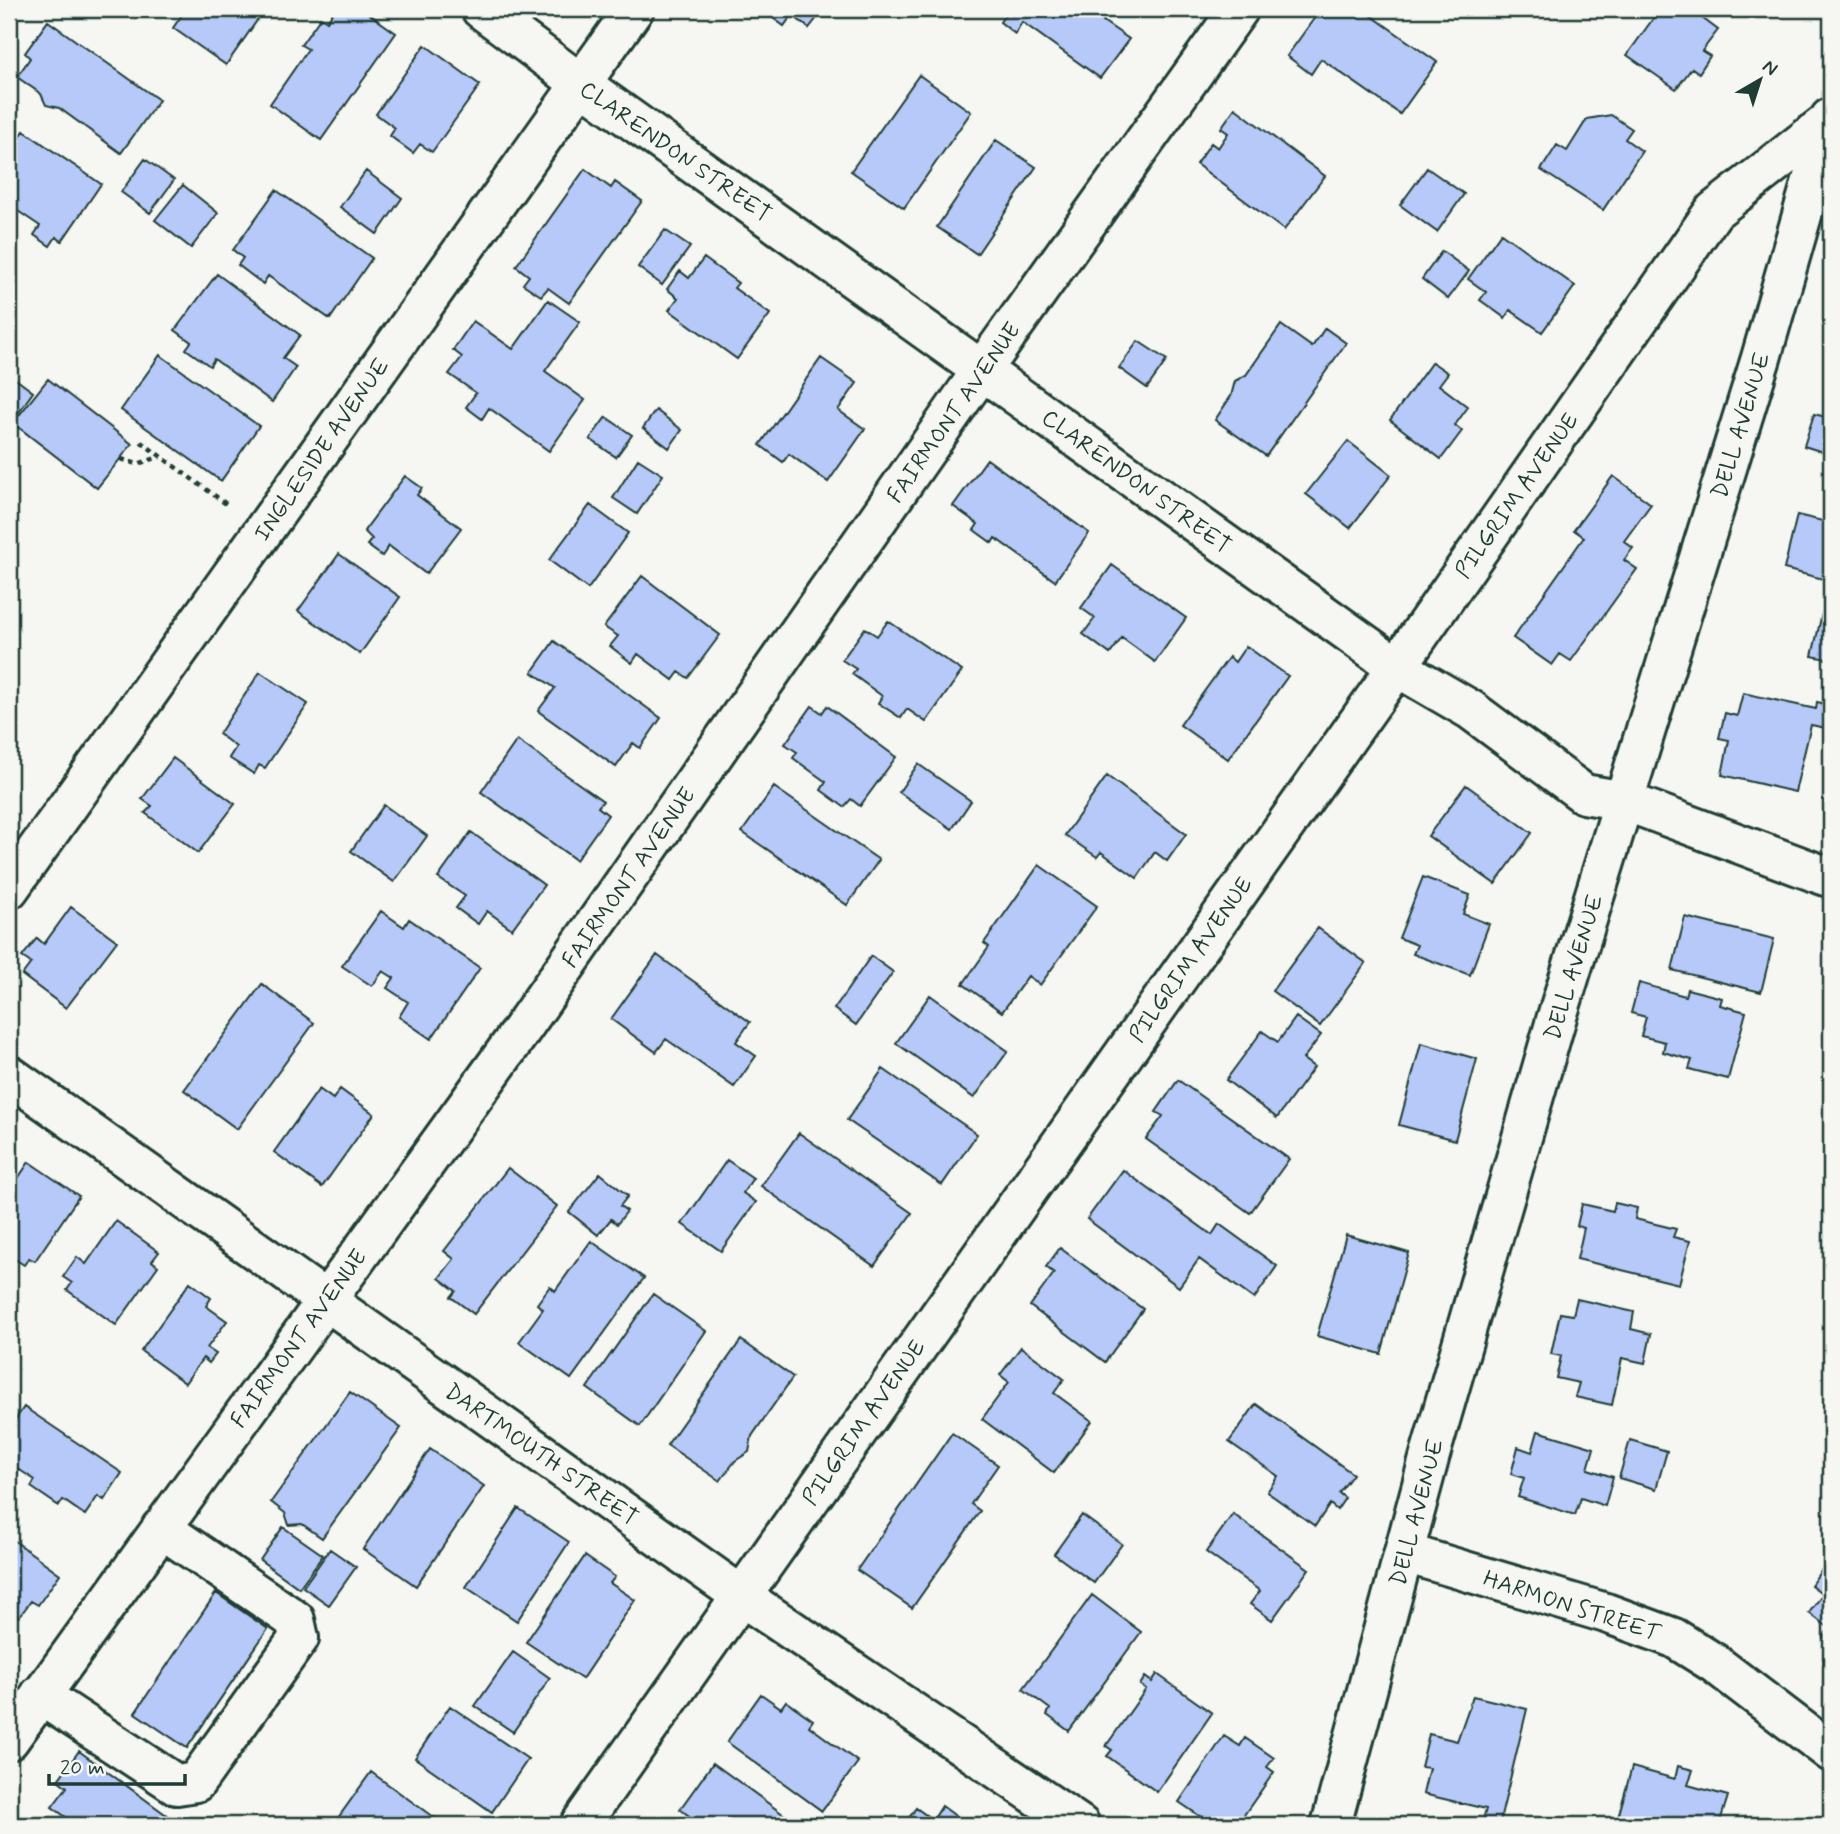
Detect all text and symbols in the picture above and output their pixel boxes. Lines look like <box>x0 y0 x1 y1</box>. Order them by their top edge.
north arrow <box>1724 46 1794 116</box>
text: N <box>1757 54 1783 82</box>
street label: CLARENDON STREET <box>573 75 777 230</box>
street label: FAIRMONT AVENUE <box>881 317 1028 509</box>
street label: DELL AVENUE <box>1705 349 1778 502</box>
street label: INGLESIDE AVENUE <box>248 353 397 548</box>
street label: CLARENDON STREET <box>1035 404 1237 562</box>
street label: PILGRIM AVENUE <box>1449 407 1586 585</box>
street label: FAIRMONT AVENUE <box>556 782 703 974</box>
street label: PILGRIM AVENUE <box>1123 871 1260 1049</box>
street label: DELL AVENUE <box>1538 891 1611 1044</box>
street label: FAIRMONT AVENUE <box>225 1244 375 1435</box>
street label: PILGRIM AVENUE <box>796 1334 933 1512</box>
street label: DARTMOUTH STREET <box>438 1377 644 1534</box>
street label: DELL AVENUE <box>1384 1436 1452 1589</box>
street label: HARMON STREET <box>1479 1564 1665 1650</box>
scale bar <box>49 1743 186 1787</box>
text: 20 m <box>60 1754 105 1782</box>

